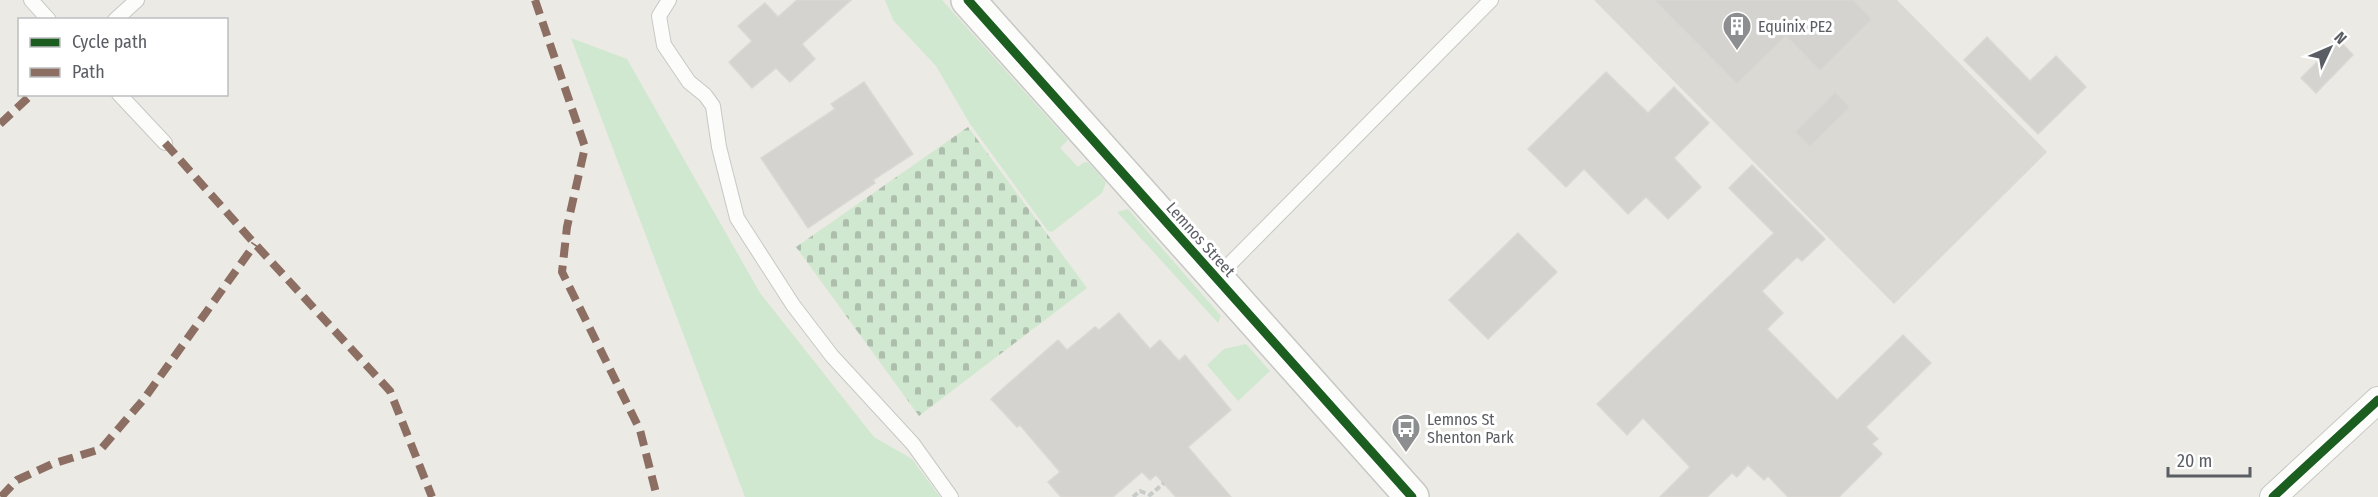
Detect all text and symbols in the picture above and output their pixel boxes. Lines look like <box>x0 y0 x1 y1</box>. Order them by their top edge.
building icon: Equinix PE2 <box>1721 10 1753 52</box>
place label: Equinix PE2 <box>1758 17 1832 36</box>
legend <box>18 18 228 96</box>
north arrow <box>2300 18 2360 78</box>
text: N <box>2330 28 2351 48</box>
text: Cycle path <box>72 31 147 53</box>
text: Path <box>72 61 105 83</box>
street label: Lemnos Street <box>1162 198 1240 281</box>
place label: Lemnos St Shenton Park <box>1427 410 1514 447</box>
bus stop icon: Lemnos St Shenton Park <box>1390 412 1422 454</box>
scale bar <box>2168 440 2250 478</box>
text: 20 m <box>2177 450 2212 472</box>

